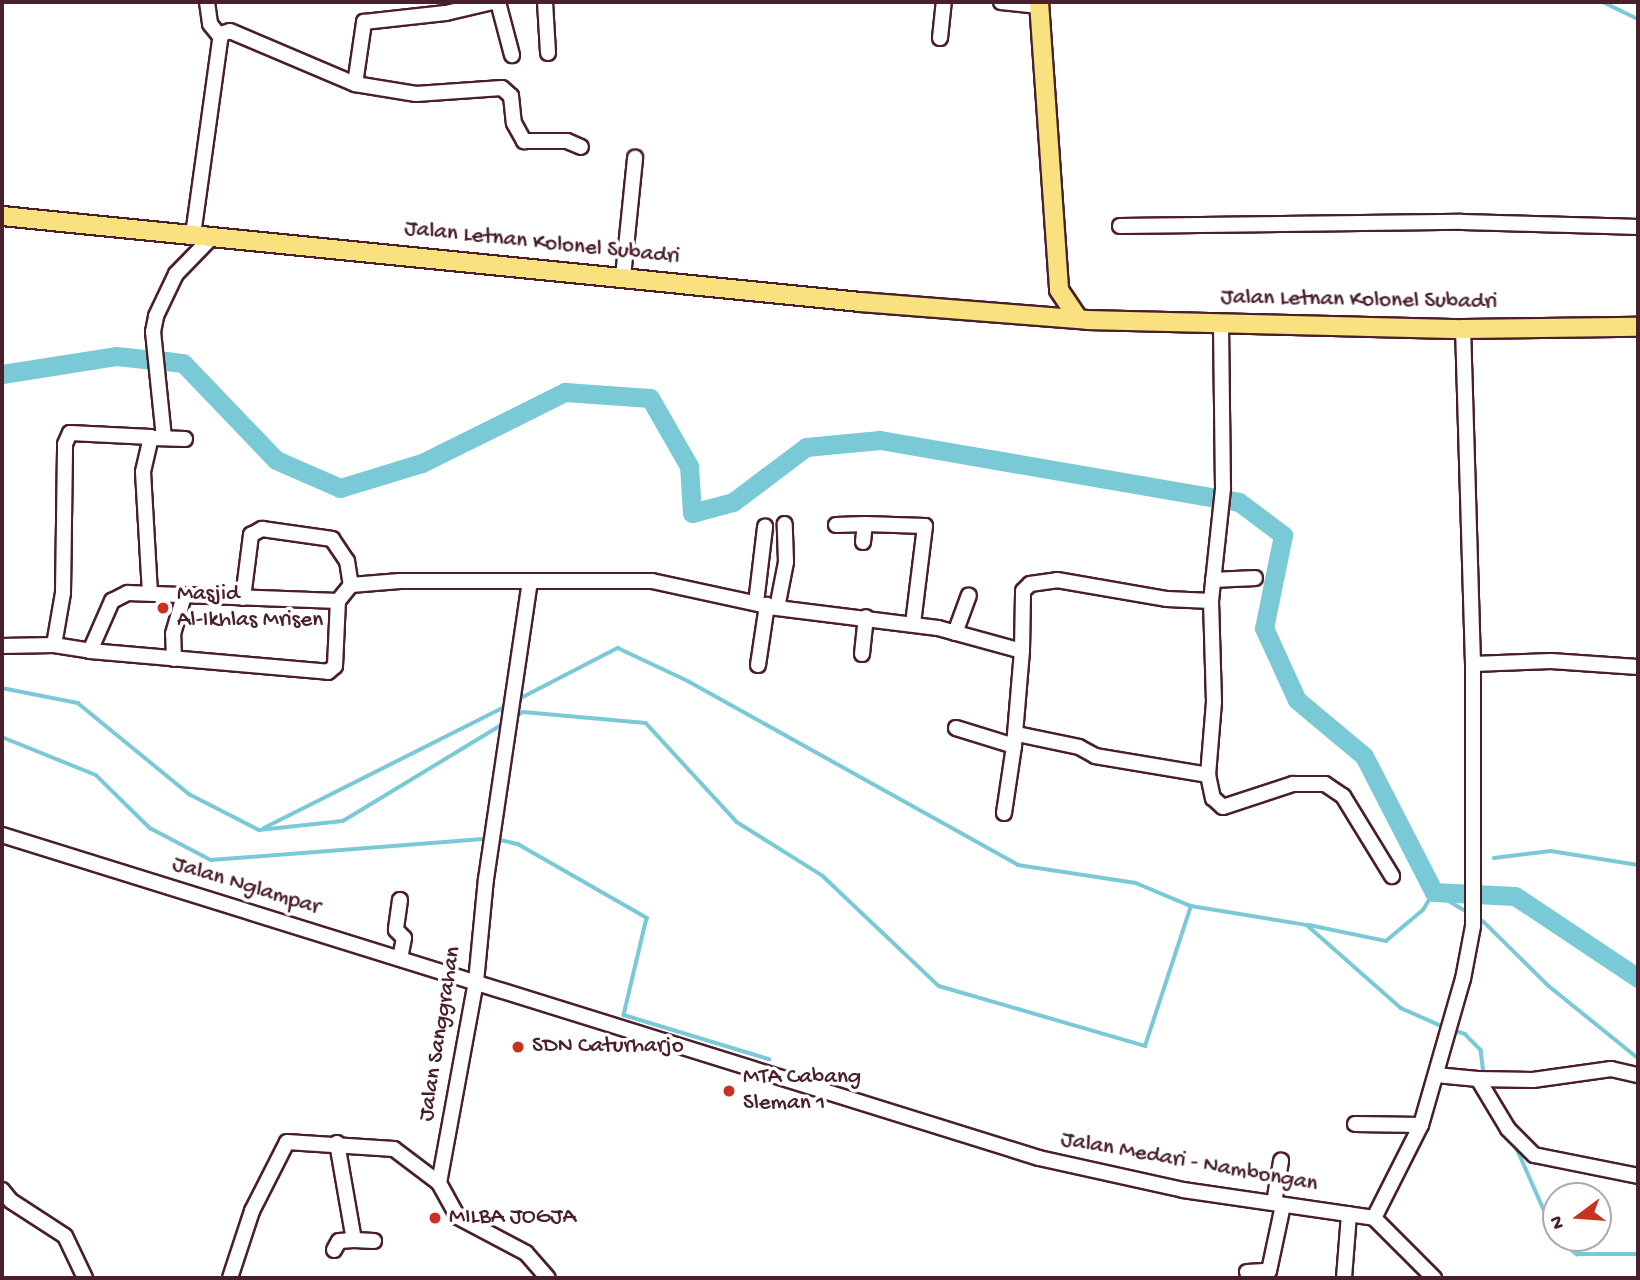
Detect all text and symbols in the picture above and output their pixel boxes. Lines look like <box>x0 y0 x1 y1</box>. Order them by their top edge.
street label: Jalan Letnan Kolonel Subadri <box>403 216 681 272</box>
street label: Jalan Letnan Kolonel Subadri <box>1220 285 1498 317</box>
place label: Masjid Al-Ikhlas Mrisen <box>177 581 323 635</box>
marker: Masjid Al-Ikhlas Mrisen <box>155 600 171 616</box>
street label: Jalan Nglampar <box>168 851 324 923</box>
street label: Jalan Sanggrahan <box>414 945 468 1123</box>
place label: SDN Caturharjo <box>532 1033 684 1061</box>
marker: SDN Caturharjo <box>510 1039 526 1055</box>
place label: MTA Cabang Sleman 1 <box>743 1064 861 1118</box>
marker: MTA Cabang Sleman 1 <box>721 1083 737 1099</box>
street label: Jalan Medari - Nambongan <box>1058 1127 1320 1199</box>
north arrow <box>1542 1182 1612 1252</box>
place label: MILBA JOGJA <box>449 1204 576 1232</box>
marker: MILBA JOGJA <box>427 1210 443 1226</box>
text: N <box>1545 1213 1571 1232</box>

